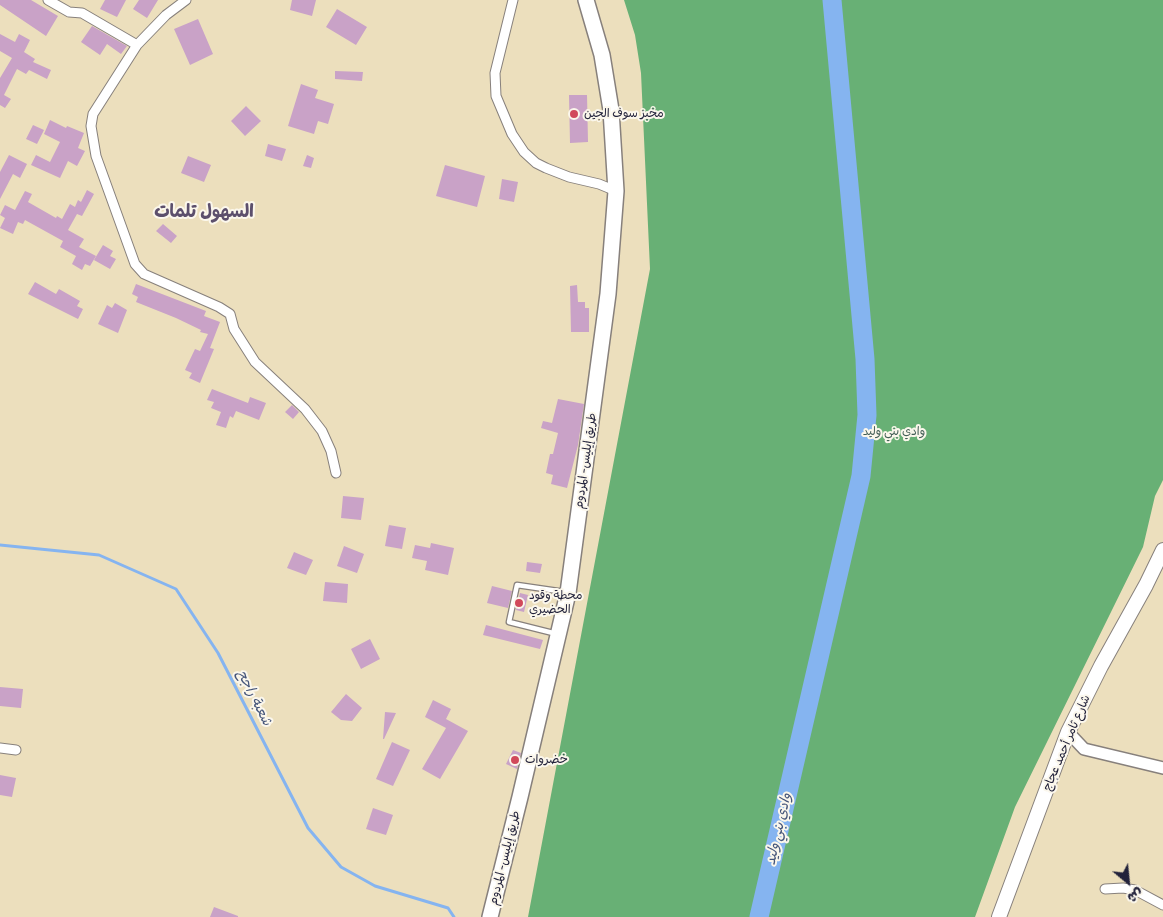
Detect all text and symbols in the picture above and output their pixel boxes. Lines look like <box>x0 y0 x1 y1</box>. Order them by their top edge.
place label: مخبز سوف الجين <box>584 107 664 121</box>
marker: مخبز سوف الجين <box>568 108 580 120</box>
district label: السهول تلمات <box>154 201 254 223</box>
street label: طريق إيليس- المردوم <box>572 412 600 510</box>
park label: وادي بني وليد <box>863 425 925 439</box>
place label: محطة وقود الحضيري <box>529 589 582 617</box>
marker: محطة وقود الحضيري <box>513 597 525 609</box>
water label: شعبة راجح <box>233 667 275 729</box>
street label: شارع ثامر أحمد عجاج <box>1040 693 1094 793</box>
place label: خضروات <box>525 753 568 767</box>
marker: خضروات <box>509 754 521 766</box>
water label: وادي بني وليد <box>763 792 795 866</box>
street label: طريق إيليس- المردوم <box>486 809 524 907</box>
north arrow <box>1103 857 1153 907</box>
text: ش <box>1124 885 1146 907</box>

